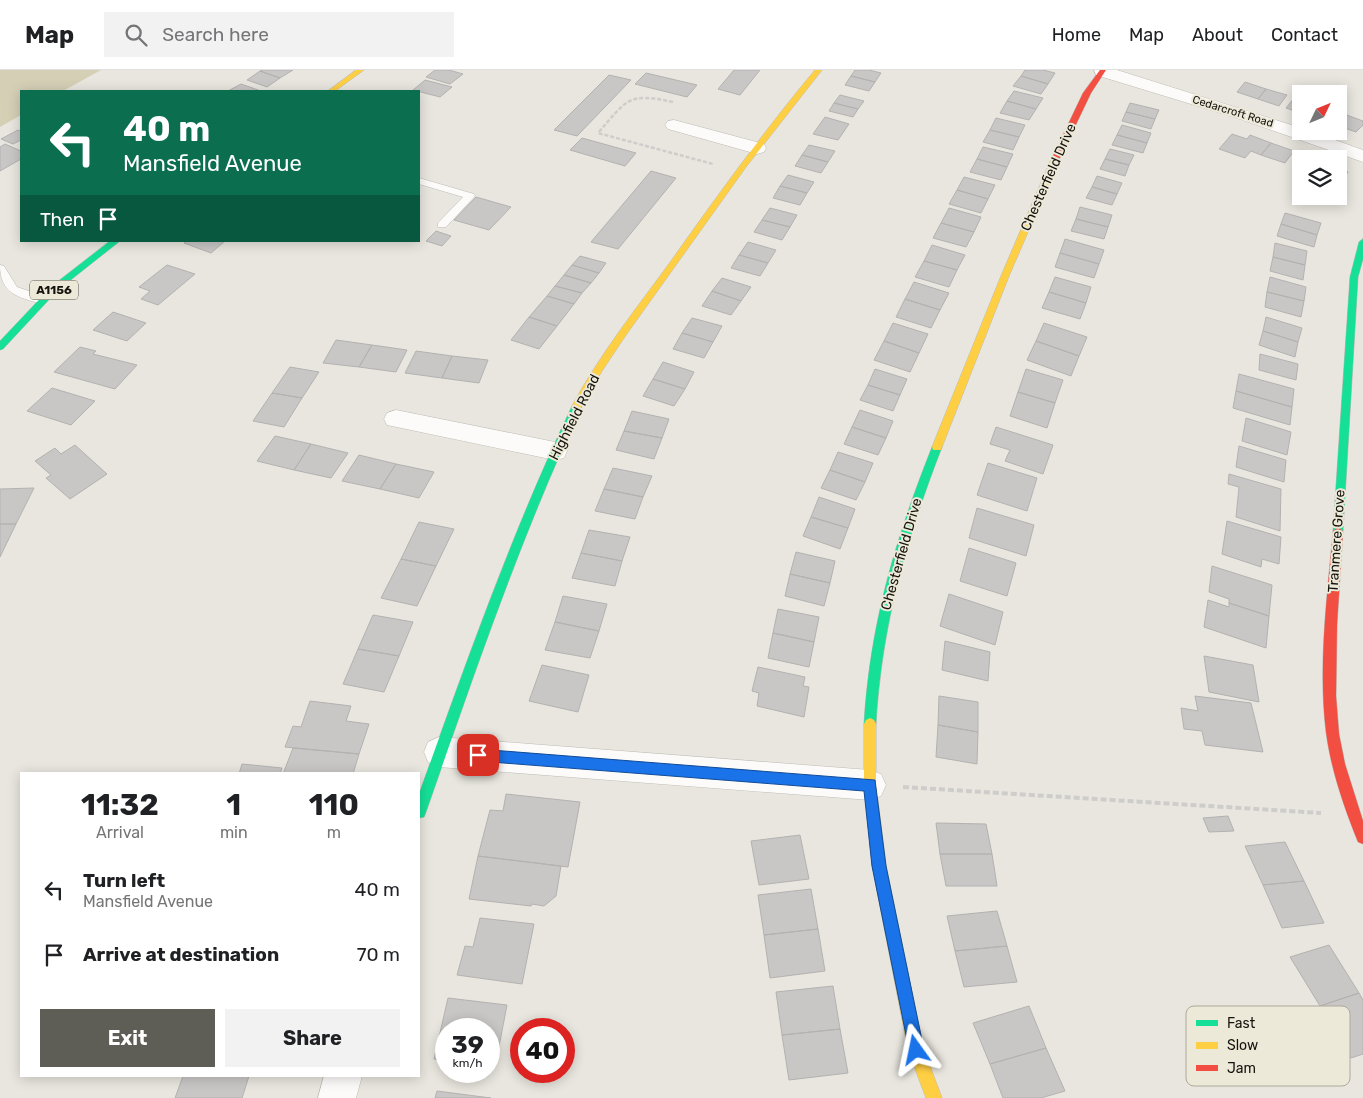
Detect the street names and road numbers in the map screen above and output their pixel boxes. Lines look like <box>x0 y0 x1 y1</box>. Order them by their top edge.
street label: Cedarcroft Road <box>1191 93 1275 130</box>
street label: Chesterfield Drive <box>1017 121 1080 234</box>
road number: A1156 <box>30 280 78 300</box>
street label: Highfield Road <box>546 371 603 463</box>
street label: Tranmere Grove <box>1324 489 1349 593</box>
street label: Chesterfield Drive <box>877 496 926 612</box>

